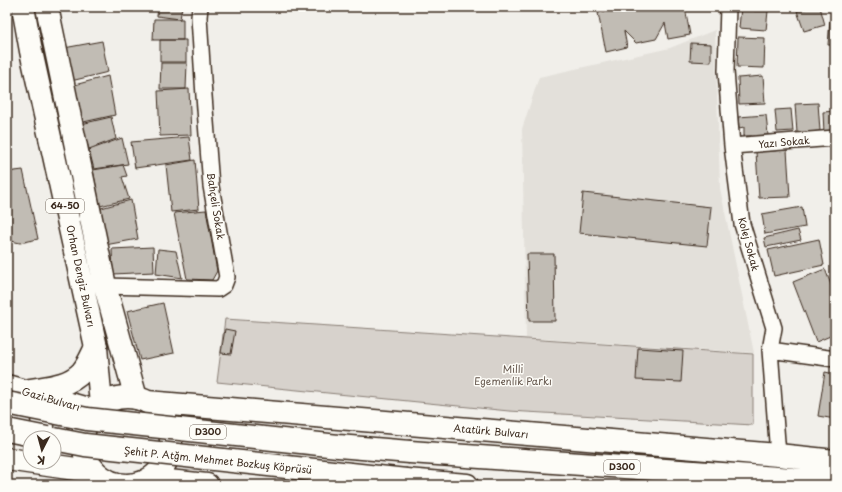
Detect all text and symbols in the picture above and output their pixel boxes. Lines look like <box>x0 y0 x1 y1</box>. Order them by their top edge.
street label: Yazı Sokak <box>758 132 811 151</box>
street label: Bahçeli Sokak <box>204 171 229 241</box>
road number: 64-50 <box>46 199 84 213</box>
street label: Kolej Sokak <box>735 215 764 273</box>
street label: Orhan Dengiz Bulvarı <box>63 223 100 328</box>
park label: Milli Egemenlik Parkı <box>474 361 552 388</box>
street label: Gazi Bulvarı <box>20 383 82 414</box>
street label: Atatürk Bulvarı <box>453 420 529 441</box>
road number: D300 <box>190 425 226 439</box>
north arrow <box>22 430 62 470</box>
street label: Şehit P. Atğm. Mehmet Bozkuş Köprüsü <box>123 442 313 477</box>
text: K <box>36 452 46 469</box>
road number: D300 <box>604 460 640 474</box>

